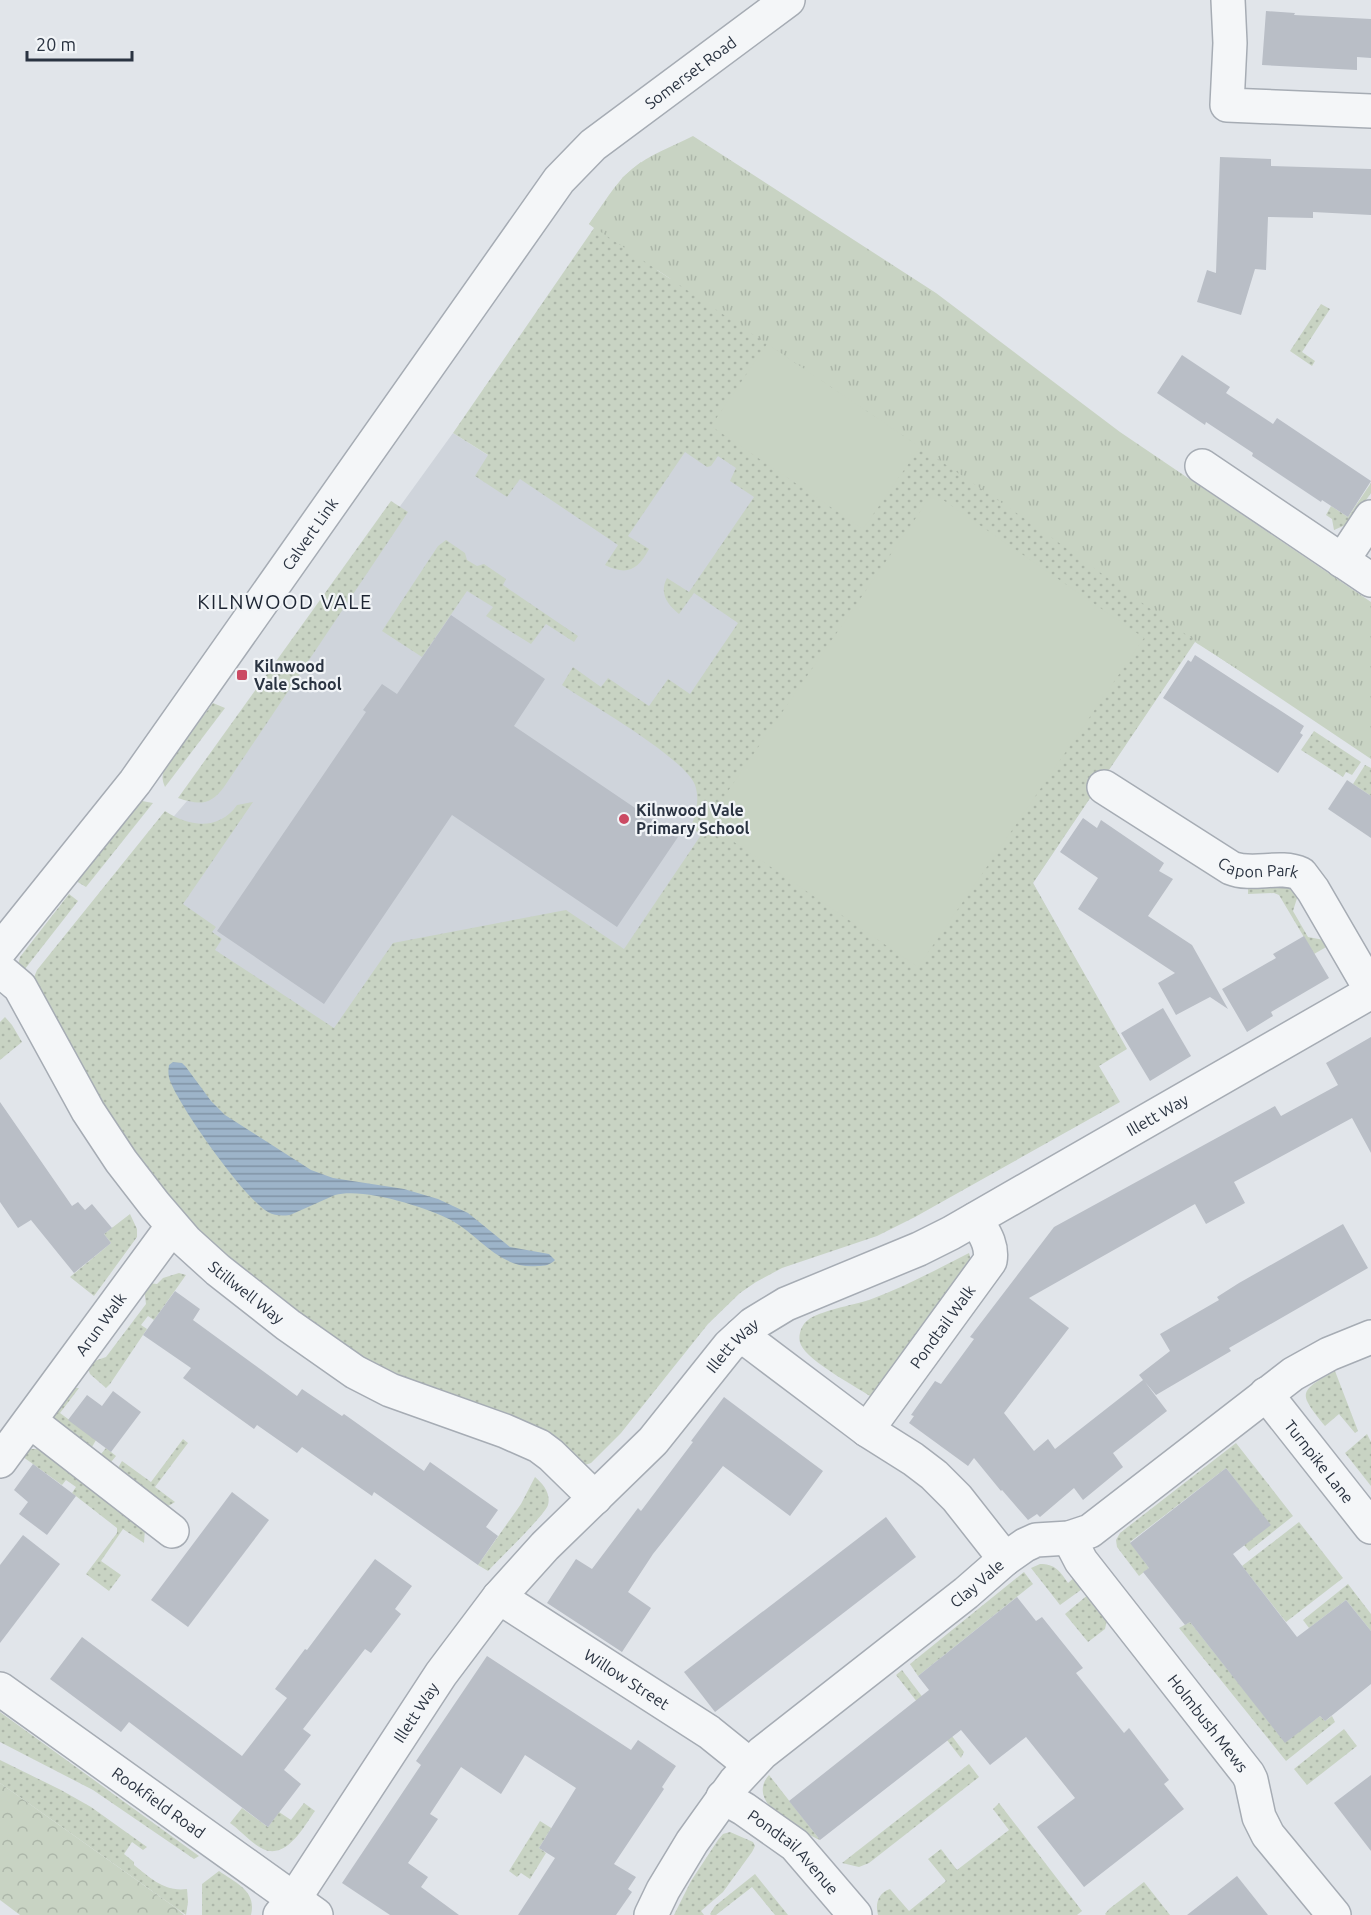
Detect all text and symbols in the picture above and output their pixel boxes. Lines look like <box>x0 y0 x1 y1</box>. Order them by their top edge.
scale bar <box>27 24 132 62</box>
street label: Somerset Road <box>641 33 740 112</box>
text: 20 m <box>36 34 76 54</box>
street label: Calvert Link <box>278 494 341 573</box>
district label: KILNWOOD VALE <box>197 590 373 613</box>
place label: Kilnwood Vale School <box>254 657 342 693</box>
marker: Kilnwood Vale School <box>235 668 249 682</box>
place label: Kilnwood Vale Primary School <box>636 801 750 837</box>
marker: Kilnwood Vale Primary School <box>617 812 631 826</box>
street label: Capon Park <box>1215 853 1301 881</box>
street label: Illett Way <box>1123 1090 1191 1139</box>
street label: Stillwell Way <box>205 1257 288 1328</box>
street label: Pondtail Walk <box>906 1281 979 1372</box>
street label: Arun Walk <box>72 1289 130 1359</box>
street label: Illett Way <box>702 1314 761 1376</box>
street label: Turnpike Lane <box>1281 1416 1358 1507</box>
street label: Clay Vale <box>946 1555 1007 1611</box>
street label: Willow Street <box>581 1645 673 1714</box>
street label: Holmbush Mews <box>1164 1671 1252 1776</box>
street label: Illett Way <box>390 1679 442 1746</box>
street label: Rookfield Road <box>109 1763 208 1842</box>
street label: Pondtail Avenue <box>745 1806 842 1898</box>

